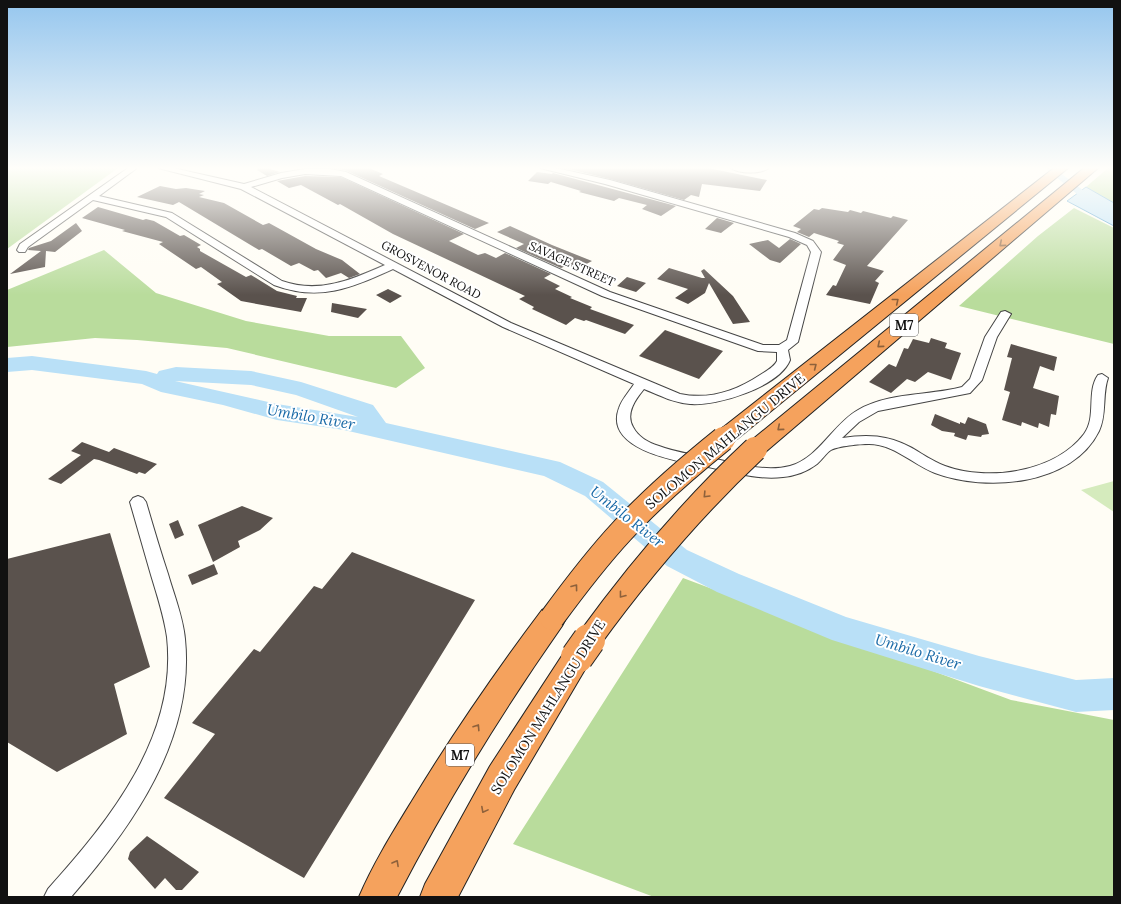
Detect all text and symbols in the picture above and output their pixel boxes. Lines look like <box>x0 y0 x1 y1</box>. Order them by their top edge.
street label: GROSVENOR ROAD <box>379 237 484 302</box>
street label: SAVAGE STREET <box>527 238 618 289</box>
one-way arrow <box>999 240 1007 247</box>
one-way arrow <box>891 299 898 306</box>
road number: M7 <box>890 314 918 336</box>
one-way arrow <box>878 340 885 347</box>
one-way arrow <box>809 364 816 371</box>
street label: SOLOMON MAHLANGU DRIVE <box>642 369 809 513</box>
water label: Umbilo River <box>266 399 357 434</box>
one-way arrow <box>778 424 785 431</box>
water label: Umbilo River <box>586 482 668 552</box>
one-way arrow <box>703 490 711 498</box>
one-way arrow <box>571 584 578 591</box>
one-way arrow <box>620 590 627 597</box>
street label: SOLOMON MAHLANGU DRIVE <box>487 616 609 798</box>
water label: Umbilo River <box>873 629 964 674</box>
one-way arrow <box>473 725 480 732</box>
road number: M7 <box>446 744 474 766</box>
one-way arrow <box>482 806 489 813</box>
one-way arrow <box>392 860 399 867</box>

